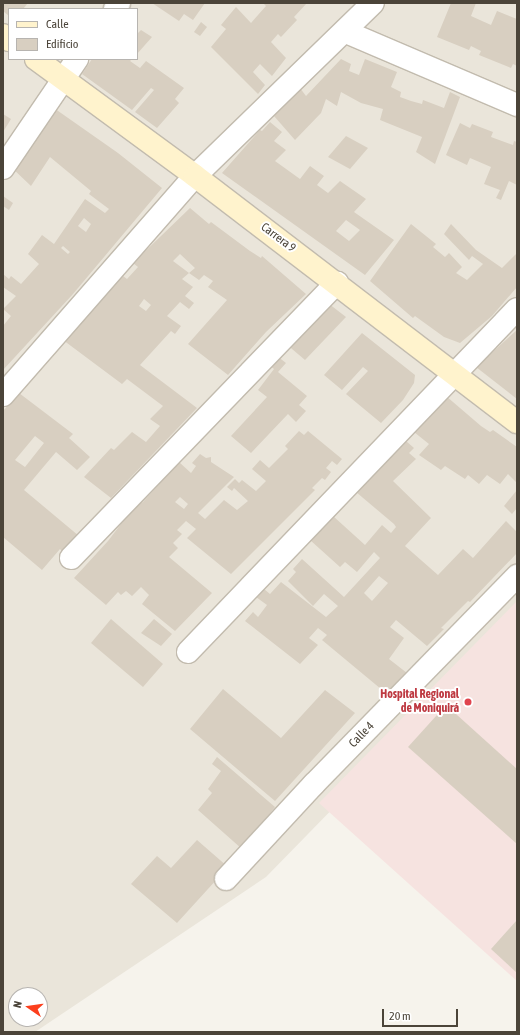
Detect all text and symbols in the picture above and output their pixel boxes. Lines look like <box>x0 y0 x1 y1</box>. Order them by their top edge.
legend <box>8 8 138 60</box>
text: Calle <box>46 17 69 31</box>
text: Edificio <box>46 37 78 51</box>
street label: Carrera 9 <box>258 220 298 256</box>
place label: Hospital Regional de Moniquirá <box>380 688 459 716</box>
marker: Hospital Regional de Moniquirá <box>462 696 474 708</box>
street label: Calle 4 <box>346 719 378 751</box>
north arrow <box>8 987 48 1027</box>
text: N <box>11 1000 24 1009</box>
scale bar <box>384 1001 460 1027</box>
text: 20 m <box>389 1009 411 1023</box>

